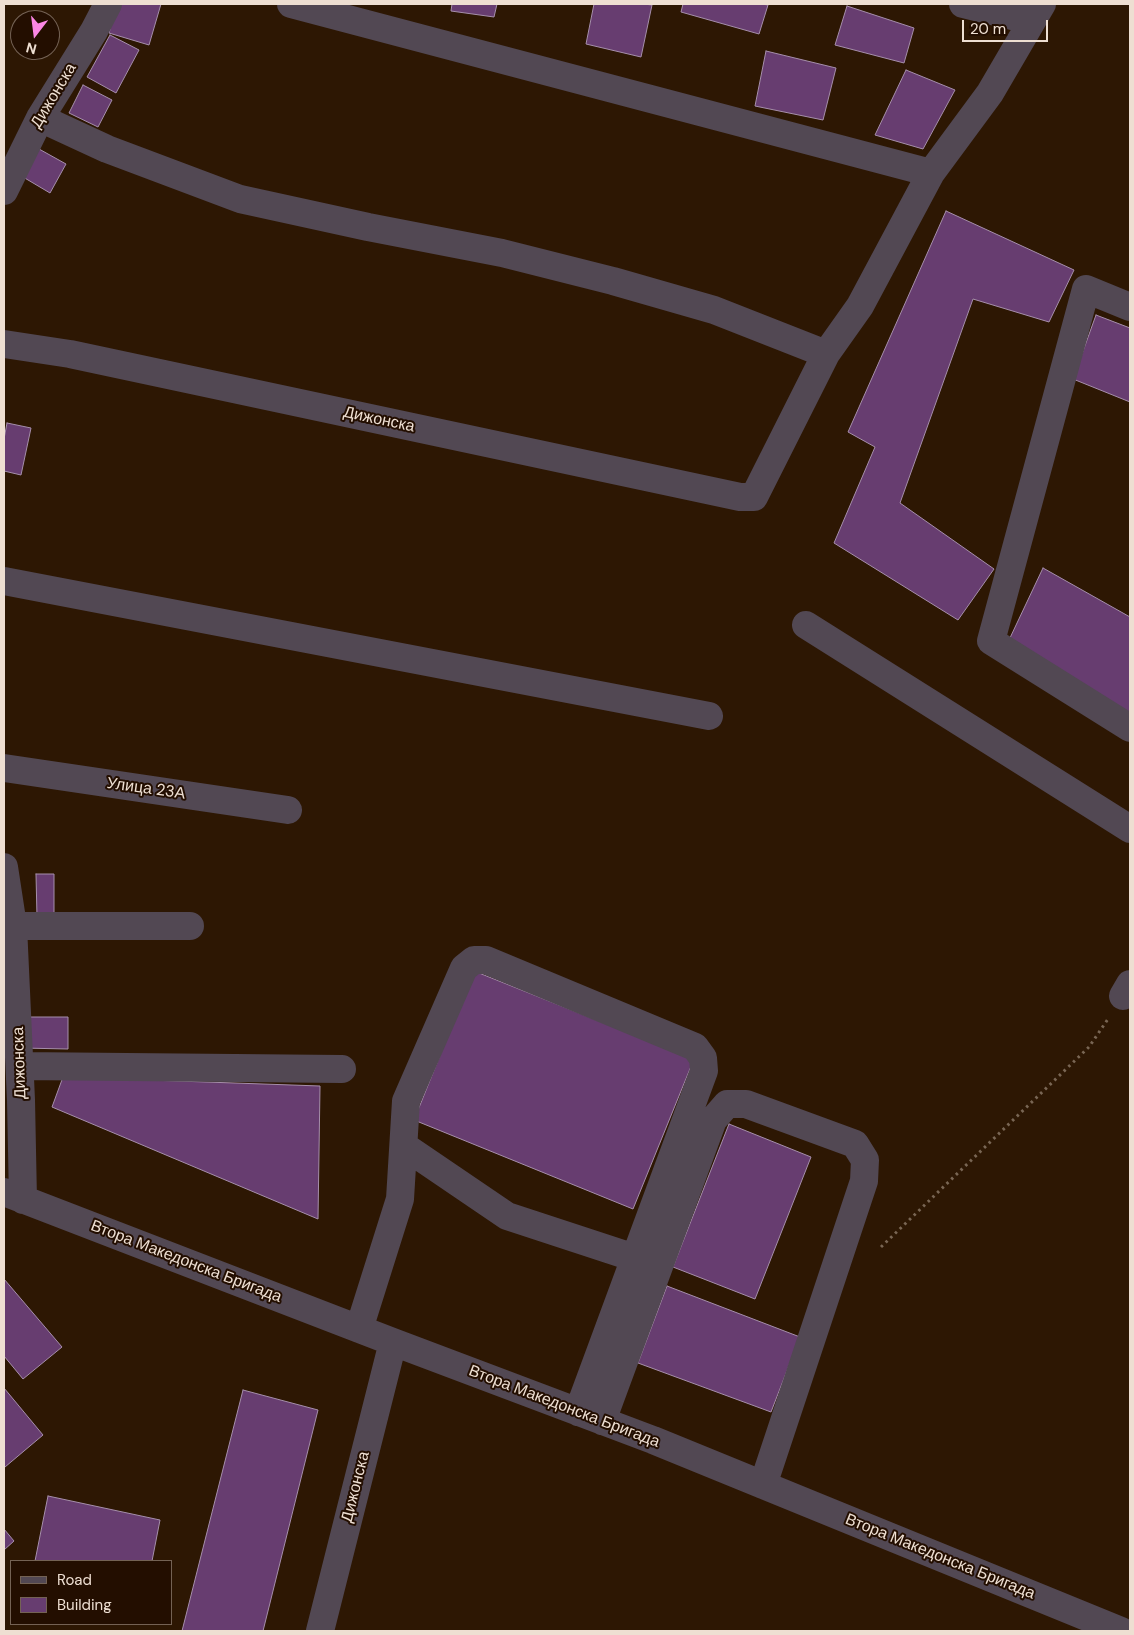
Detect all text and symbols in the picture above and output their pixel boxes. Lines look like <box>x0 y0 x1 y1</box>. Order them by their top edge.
north arrow <box>10 10 60 60</box>
scale bar <box>964 10 1050 42</box>
text: 20 m <box>970 19 1006 39</box>
text: N <box>24 39 39 59</box>
street label: Дижонска <box>27 60 81 132</box>
street label: Дижонска <box>342 403 416 437</box>
street label: Улица 23А <box>106 774 186 804</box>
street label: Дижонска <box>9 1026 31 1100</box>
street label: Втора Македонска Бригада <box>88 1217 284 1307</box>
street label: Втора Македонска Бригада <box>466 1362 662 1452</box>
street label: Дижонска <box>338 1450 374 1524</box>
street label: Втора Македонска Бригада <box>842 1510 1038 1604</box>
legend <box>10 1560 172 1625</box>
text: Road <box>57 1570 92 1590</box>
text: Building <box>57 1595 112 1615</box>

